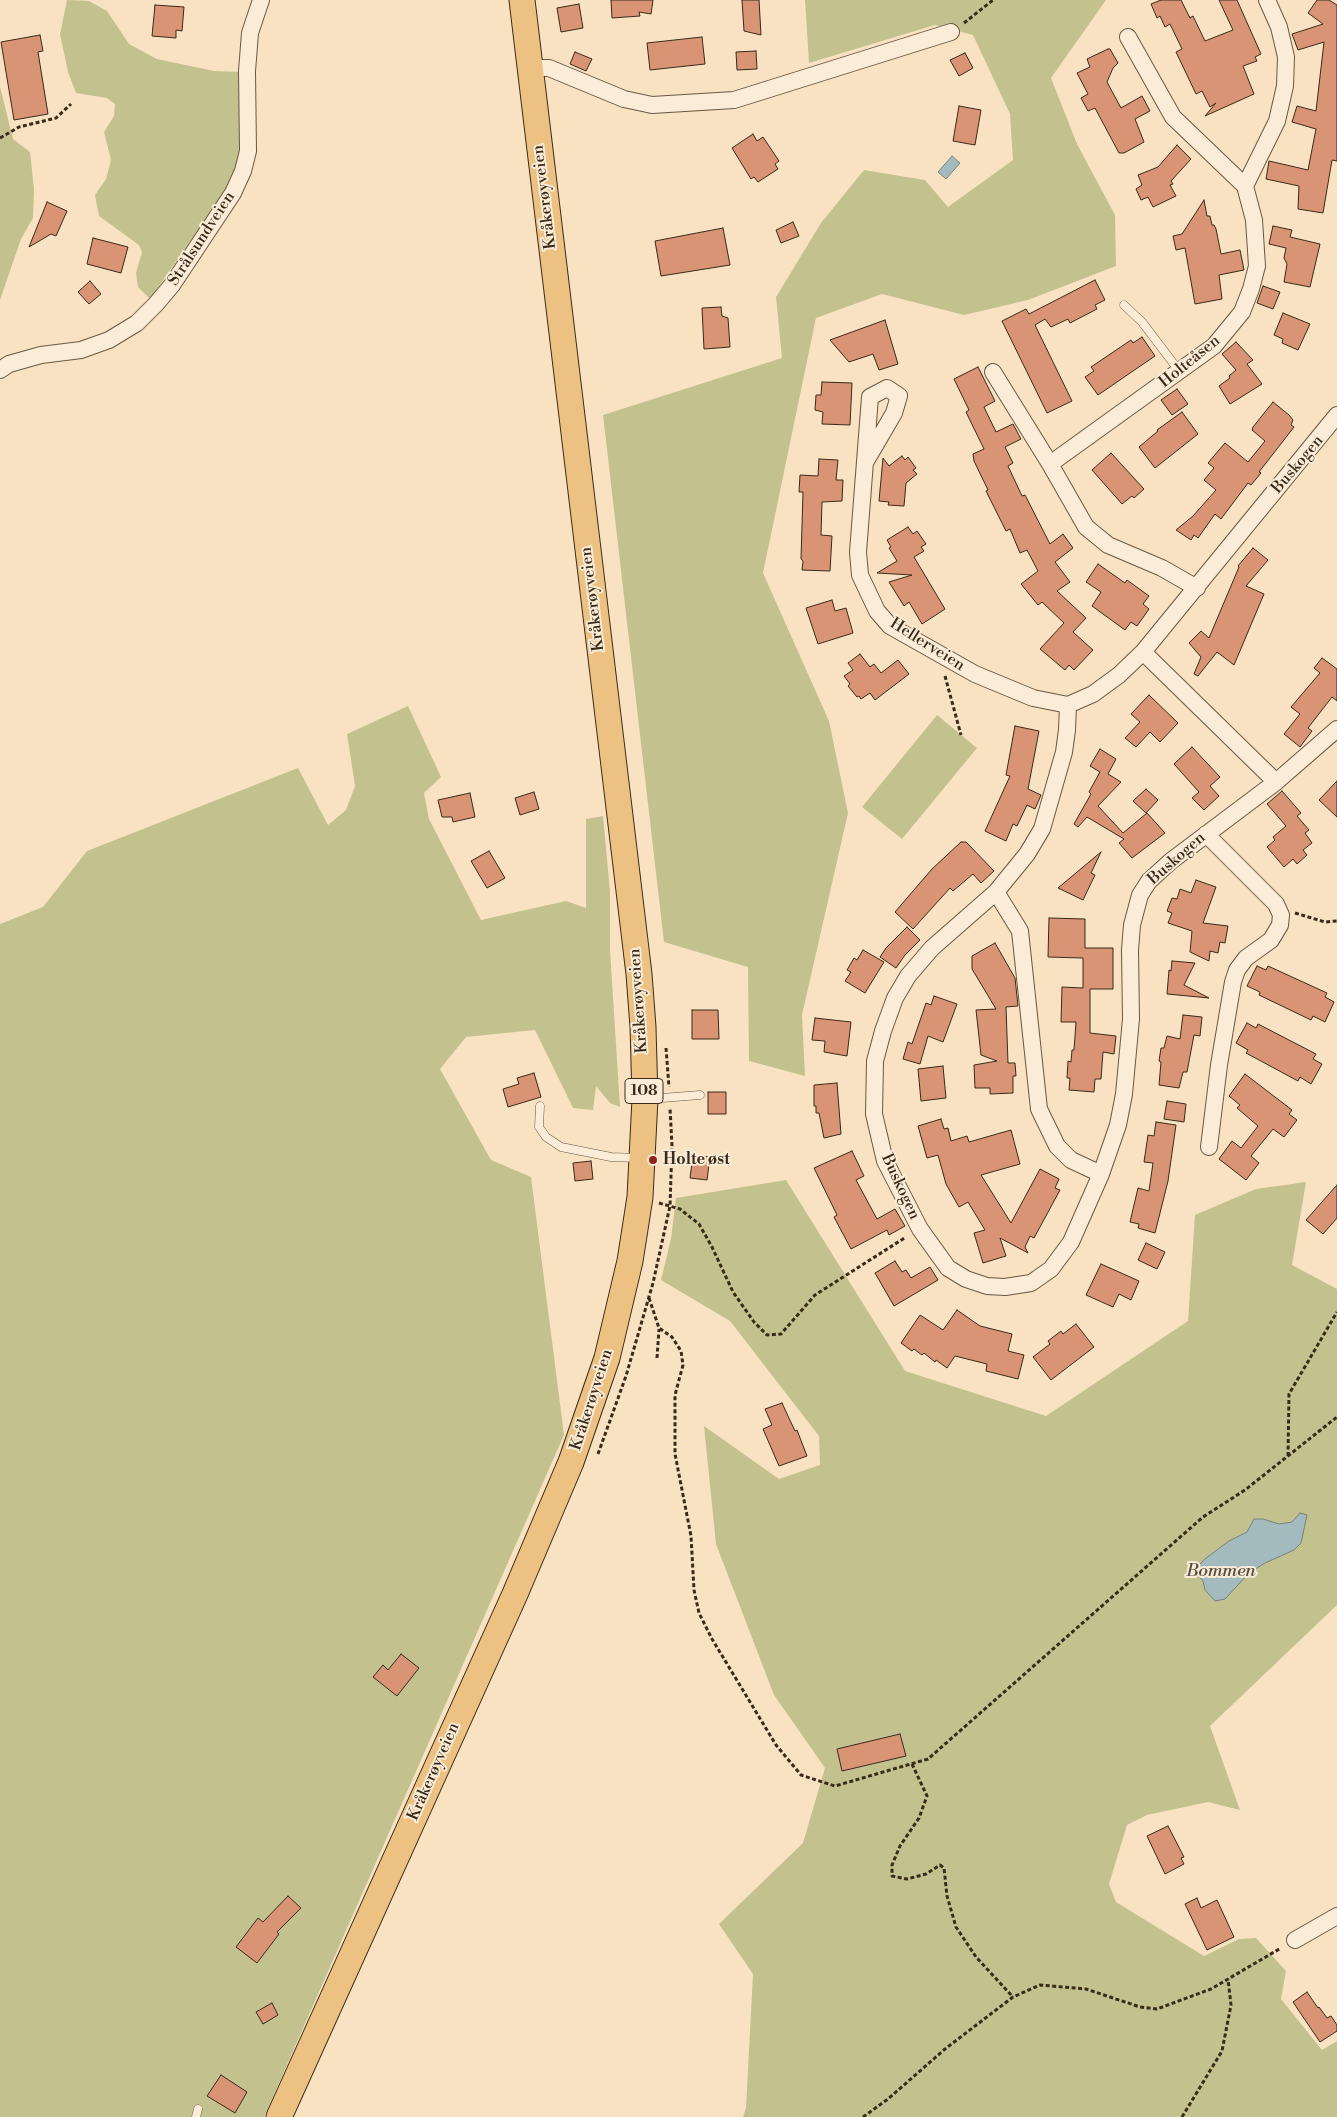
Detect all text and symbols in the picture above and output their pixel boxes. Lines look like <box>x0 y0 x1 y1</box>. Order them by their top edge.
street label: Kråkerøyveien <box>529 144 561 250</box>
street label: Strålsundveien <box>164 188 240 290</box>
street label: Holteåsen <box>1156 332 1224 392</box>
street label: Buskogen <box>1268 432 1328 498</box>
street label: Kråkerøyveien <box>577 546 609 652</box>
street label: Hellerveien <box>886 614 968 676</box>
street label: Buskogen <box>1144 829 1210 889</box>
street label: Kråkerøyveien <box>626 948 652 1054</box>
road number: 108 <box>625 1078 663 1104</box>
place label: Holte øst <box>663 1150 730 1170</box>
street label: Buskogen <box>876 1151 924 1223</box>
marker: Holte øst <box>647 1154 659 1166</box>
street label: Kråkerøyveien <box>567 1347 617 1453</box>
water label: Bommen <box>1186 1561 1256 1583</box>
street label: Kråkerøyveien <box>404 1720 464 1824</box>

